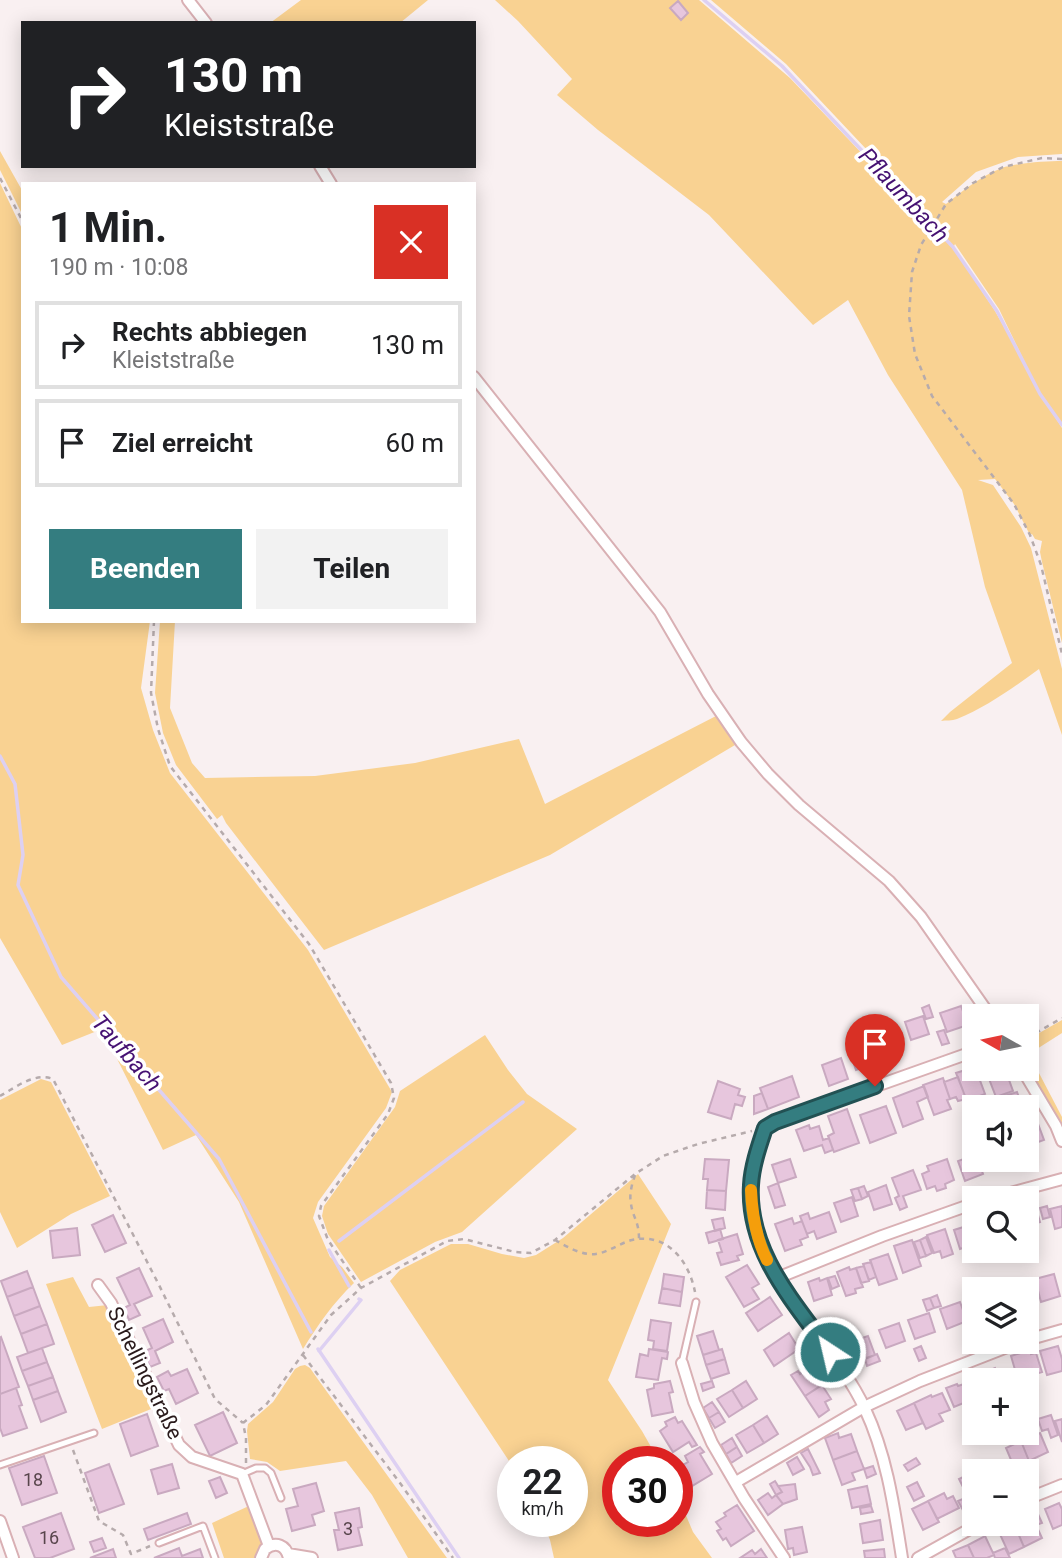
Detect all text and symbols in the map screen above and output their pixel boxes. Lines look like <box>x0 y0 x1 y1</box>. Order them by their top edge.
text: 130 m <box>164 47 303 104</box>
icon: right <box>49 49 140 140</box>
text: Kleiststraße <box>164 106 334 144</box>
water label: Pflaumbach <box>853 142 954 248</box>
text: 1 Min. <box>49 203 167 252</box>
button: close <box>374 205 448 279</box>
text: 190 m · 10:08 <box>49 254 188 281</box>
text: Rechts abbiegen <box>112 317 307 347</box>
icon: right <box>53 326 91 364</box>
text: 130 m <box>371 330 444 360</box>
text: Kleiststraße <box>112 347 234 374</box>
icon: arrive <box>53 424 91 462</box>
text: Ziel erreicht <box>112 428 253 458</box>
text: 60 m <box>386 428 444 458</box>
button: Beenden <box>49 529 242 609</box>
button: Teilen <box>256 529 448 609</box>
north arrow <box>962 1004 1040 1082</box>
map controls <box>962 1004 1039 1536</box>
water label: Taufbach <box>86 1009 167 1097</box>
pin <box>845 1014 905 1086</box>
icon: arrive <box>856 1025 894 1063</box>
button: sound <box>962 1095 1039 1172</box>
button: search <box>962 1186 1039 1263</box>
button: layers <box>962 1277 1039 1354</box>
street label: Schellingstraße <box>103 1303 187 1443</box>
position arrow <box>793 1315 867 1389</box>
button: + <box>962 1368 1039 1445</box>
speed limit sign: 30 <box>602 1446 693 1537</box>
button: − <box>962 1459 1039 1536</box>
text: 22 <box>522 1462 563 1503</box>
house number: 18 <box>23 1469 43 1490</box>
text: km/h <box>521 1498 564 1519</box>
house number: 3 <box>343 1518 353 1539</box>
house number: 16 <box>39 1527 59 1548</box>

